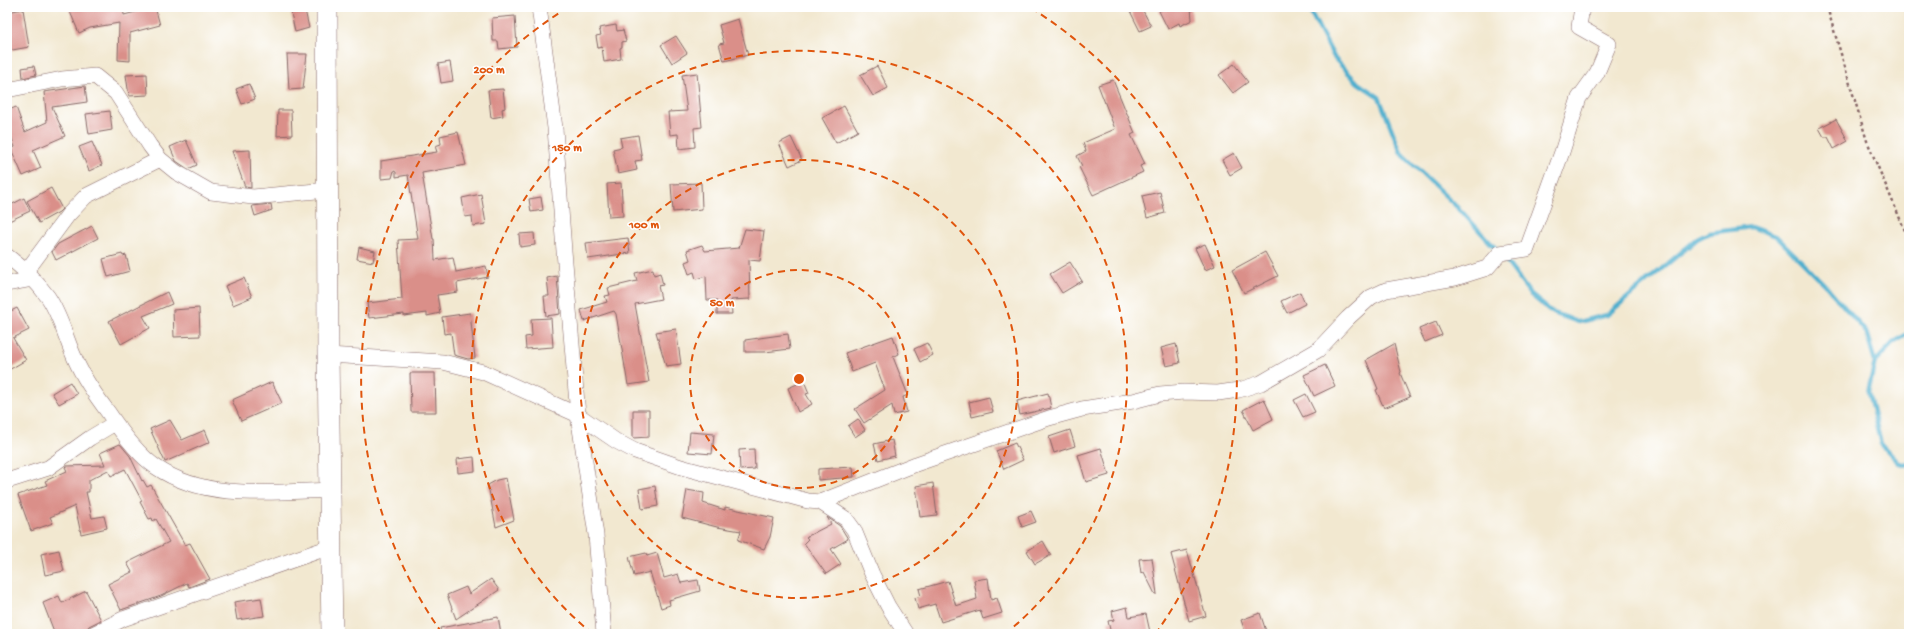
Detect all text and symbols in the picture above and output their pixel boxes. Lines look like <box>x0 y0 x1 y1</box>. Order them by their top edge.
text: 200 m <box>474 64 505 78</box>
text: 150 m <box>551 142 582 156</box>
text: 100 m <box>628 219 659 233</box>
text: 50 m <box>710 297 735 311</box>
centre of rings <box>792 372 806 386</box>

